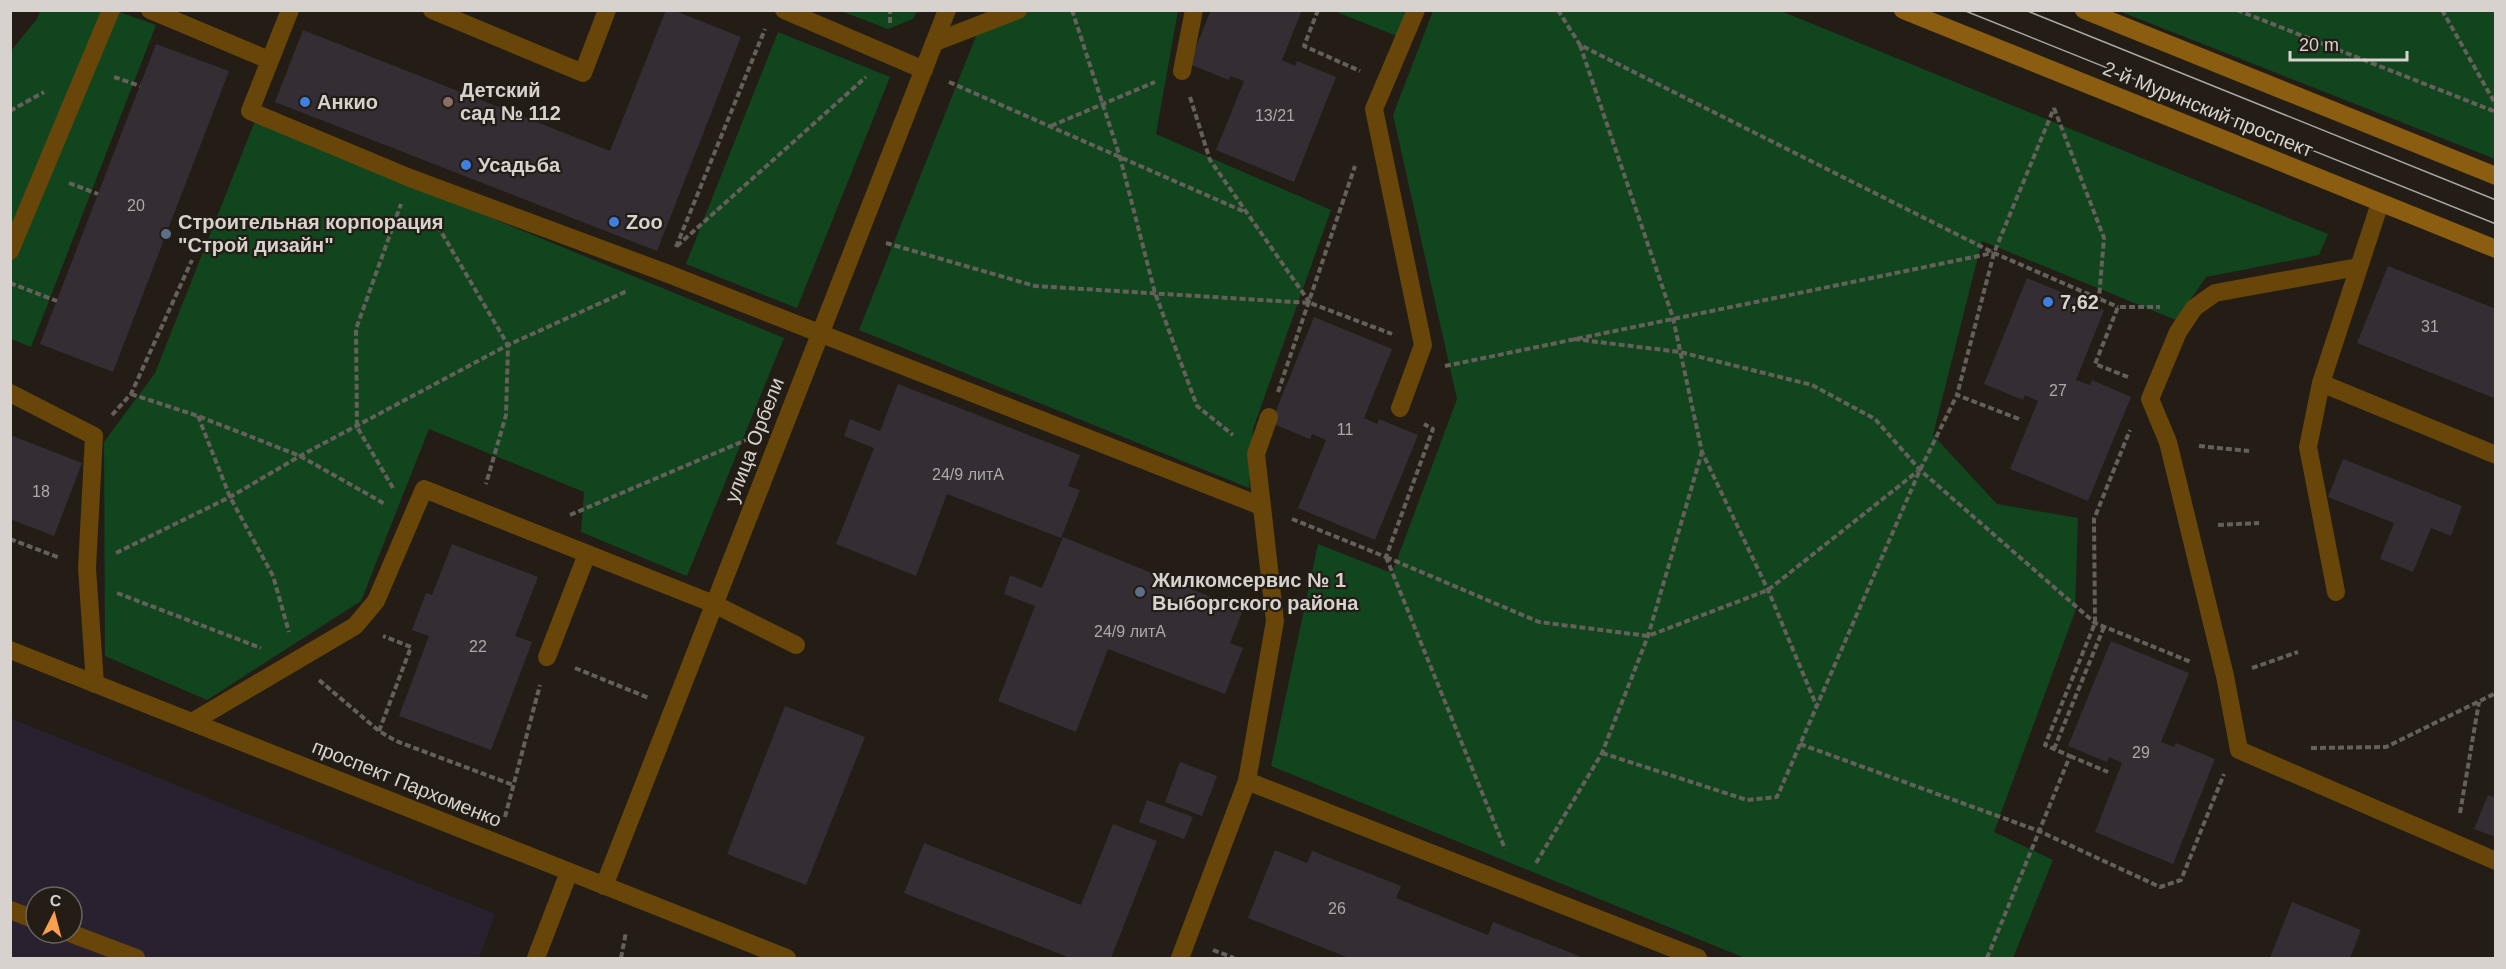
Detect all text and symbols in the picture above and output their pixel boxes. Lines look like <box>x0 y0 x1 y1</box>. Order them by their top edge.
scale bar <box>2290 24 2407 62</box>
text: 20 m <box>2299 35 2339 55</box>
street label: 2-й Муринский проспект <box>2100 57 2316 161</box>
place label: Детский сад № 112 <box>460 79 561 124</box>
place label: Анкио <box>317 91 378 113</box>
marker: Анкио <box>298 95 312 109</box>
marker: Детский сад № 112 <box>441 95 455 109</box>
house number: 13/21 <box>1255 107 1295 124</box>
place label: Усадьба <box>478 154 561 176</box>
marker: Усадьба <box>459 158 473 172</box>
house number: 20 <box>127 197 145 214</box>
place label: Строительная корпорация "Строй дизайн" <box>178 211 443 256</box>
place label: Zoo <box>626 211 663 233</box>
marker: Zoo <box>607 215 621 229</box>
marker: Строительная корпорация "Строй дизайн" <box>159 227 173 241</box>
place label: 7,62 <box>2060 291 2099 313</box>
marker: 7,62 <box>2041 295 2055 309</box>
house number: 31 <box>2421 318 2439 335</box>
street label: улица Орбели <box>720 375 788 505</box>
house number: 27 <box>2049 382 2067 399</box>
house number: 11 <box>1337 421 1353 438</box>
house number: 24/9 литА <box>932 466 1004 483</box>
house number: 18 <box>32 483 50 500</box>
place label: Жилкомсервис № 1 Выборгского района <box>1151 569 1359 614</box>
marker: Жилкомсервис № 1 Выборгского района <box>1133 585 1147 599</box>
house number: 24/9 литА <box>1094 623 1166 640</box>
house number: 22 <box>469 638 487 655</box>
street label: проспект Пархоменко <box>309 735 505 831</box>
house number: 29 <box>2132 744 2150 761</box>
north arrow <box>24 885 84 945</box>
text: С <box>49 892 63 910</box>
house number: 26 <box>1328 900 1346 917</box>

